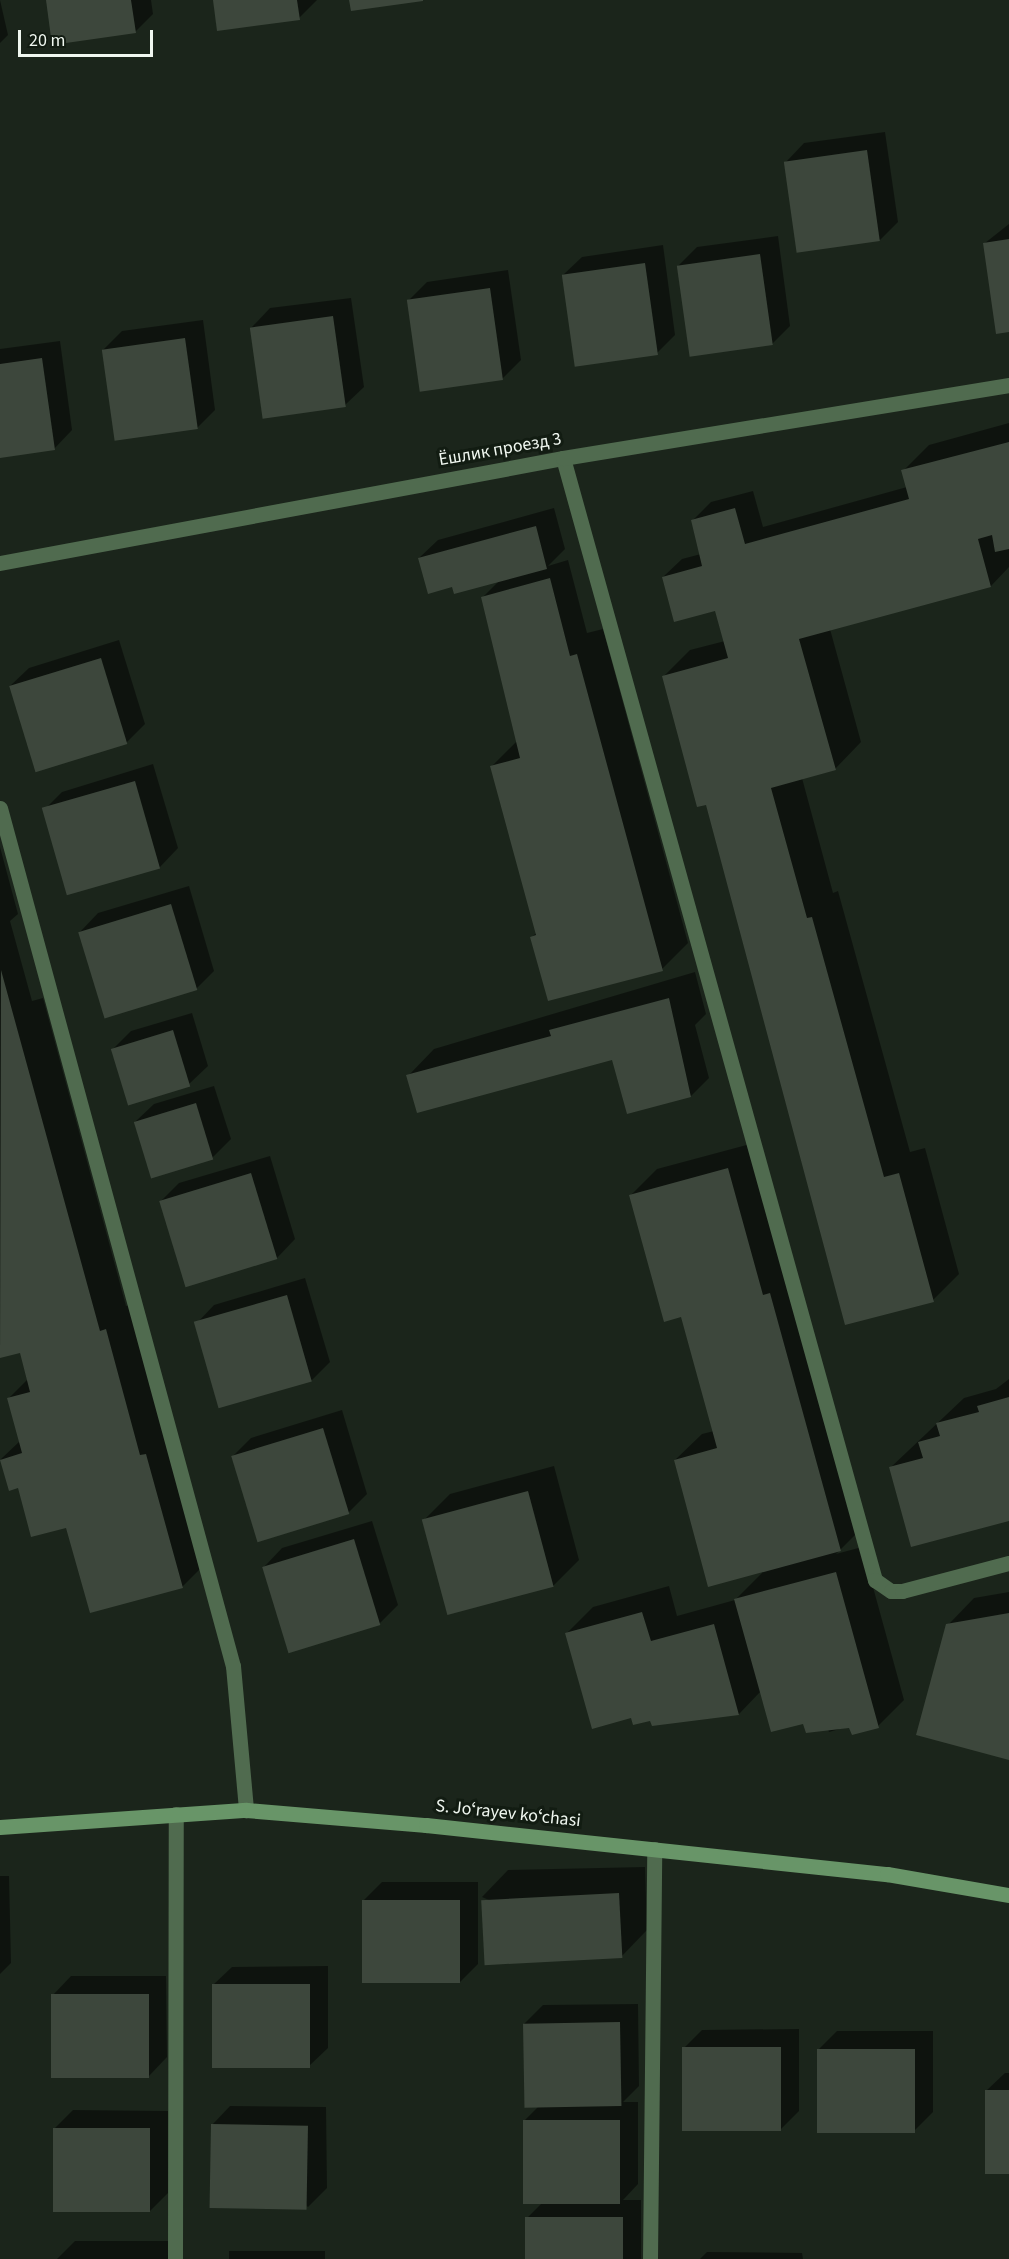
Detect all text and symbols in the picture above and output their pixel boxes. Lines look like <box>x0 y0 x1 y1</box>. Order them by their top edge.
scale bar <box>21 18 156 56</box>
text: 20 m <box>29 28 65 53</box>
street label: Ёшлик проезд 3 <box>437 429 563 471</box>
street label: S. Joʻrayev koʻchasi <box>434 1796 582 1832</box>

